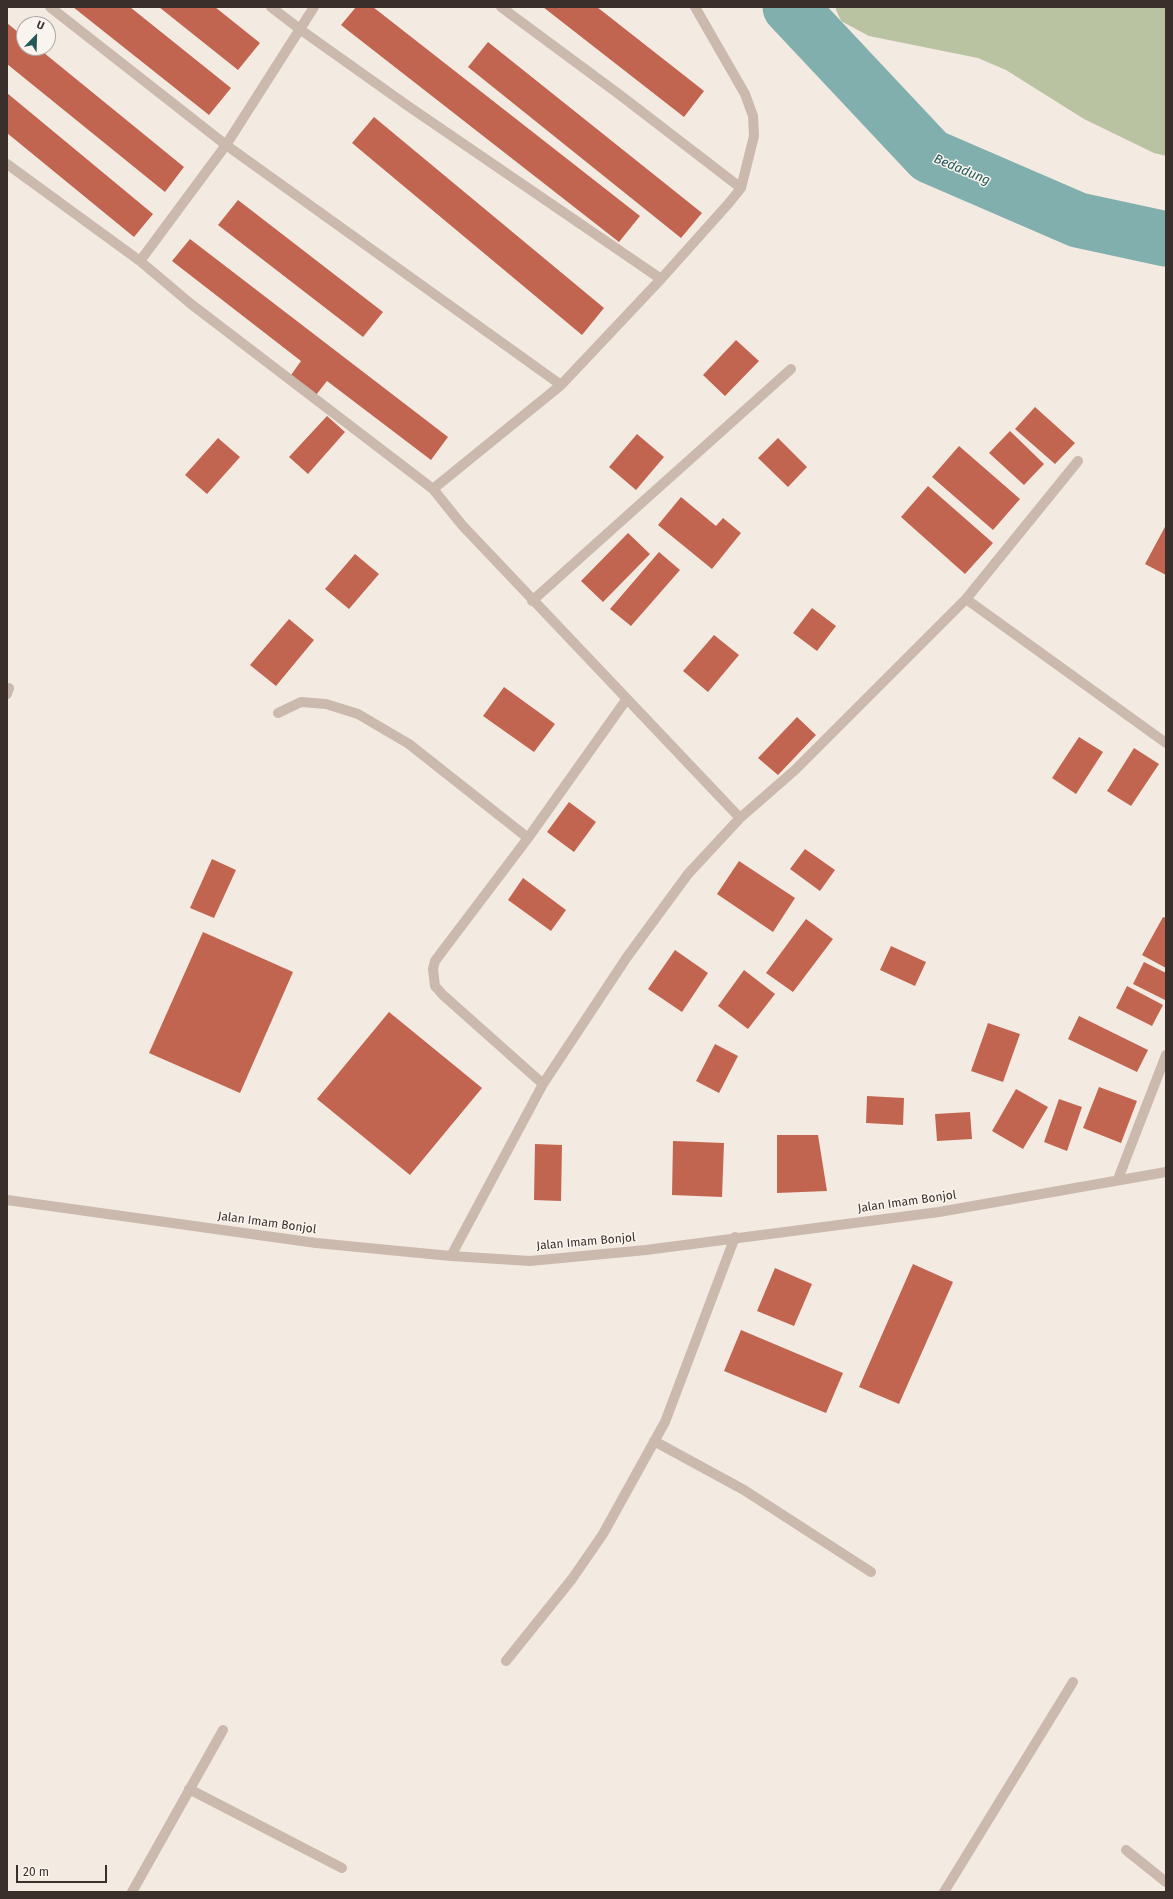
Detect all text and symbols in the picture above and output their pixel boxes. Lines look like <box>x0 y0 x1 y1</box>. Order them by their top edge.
north arrow <box>16 16 56 56</box>
text: U <box>35 18 46 33</box>
water label: Bedadung <box>931 151 993 189</box>
street label: Jalan Imam Bonjol <box>857 1188 957 1216</box>
street label: Jalan Imam Bonjol <box>217 1209 317 1237</box>
street label: Jalan Imam Bonjol <box>536 1231 636 1253</box>
scale bar <box>18 1857 109 1883</box>
text: 20 m <box>23 1865 49 1879</box>

